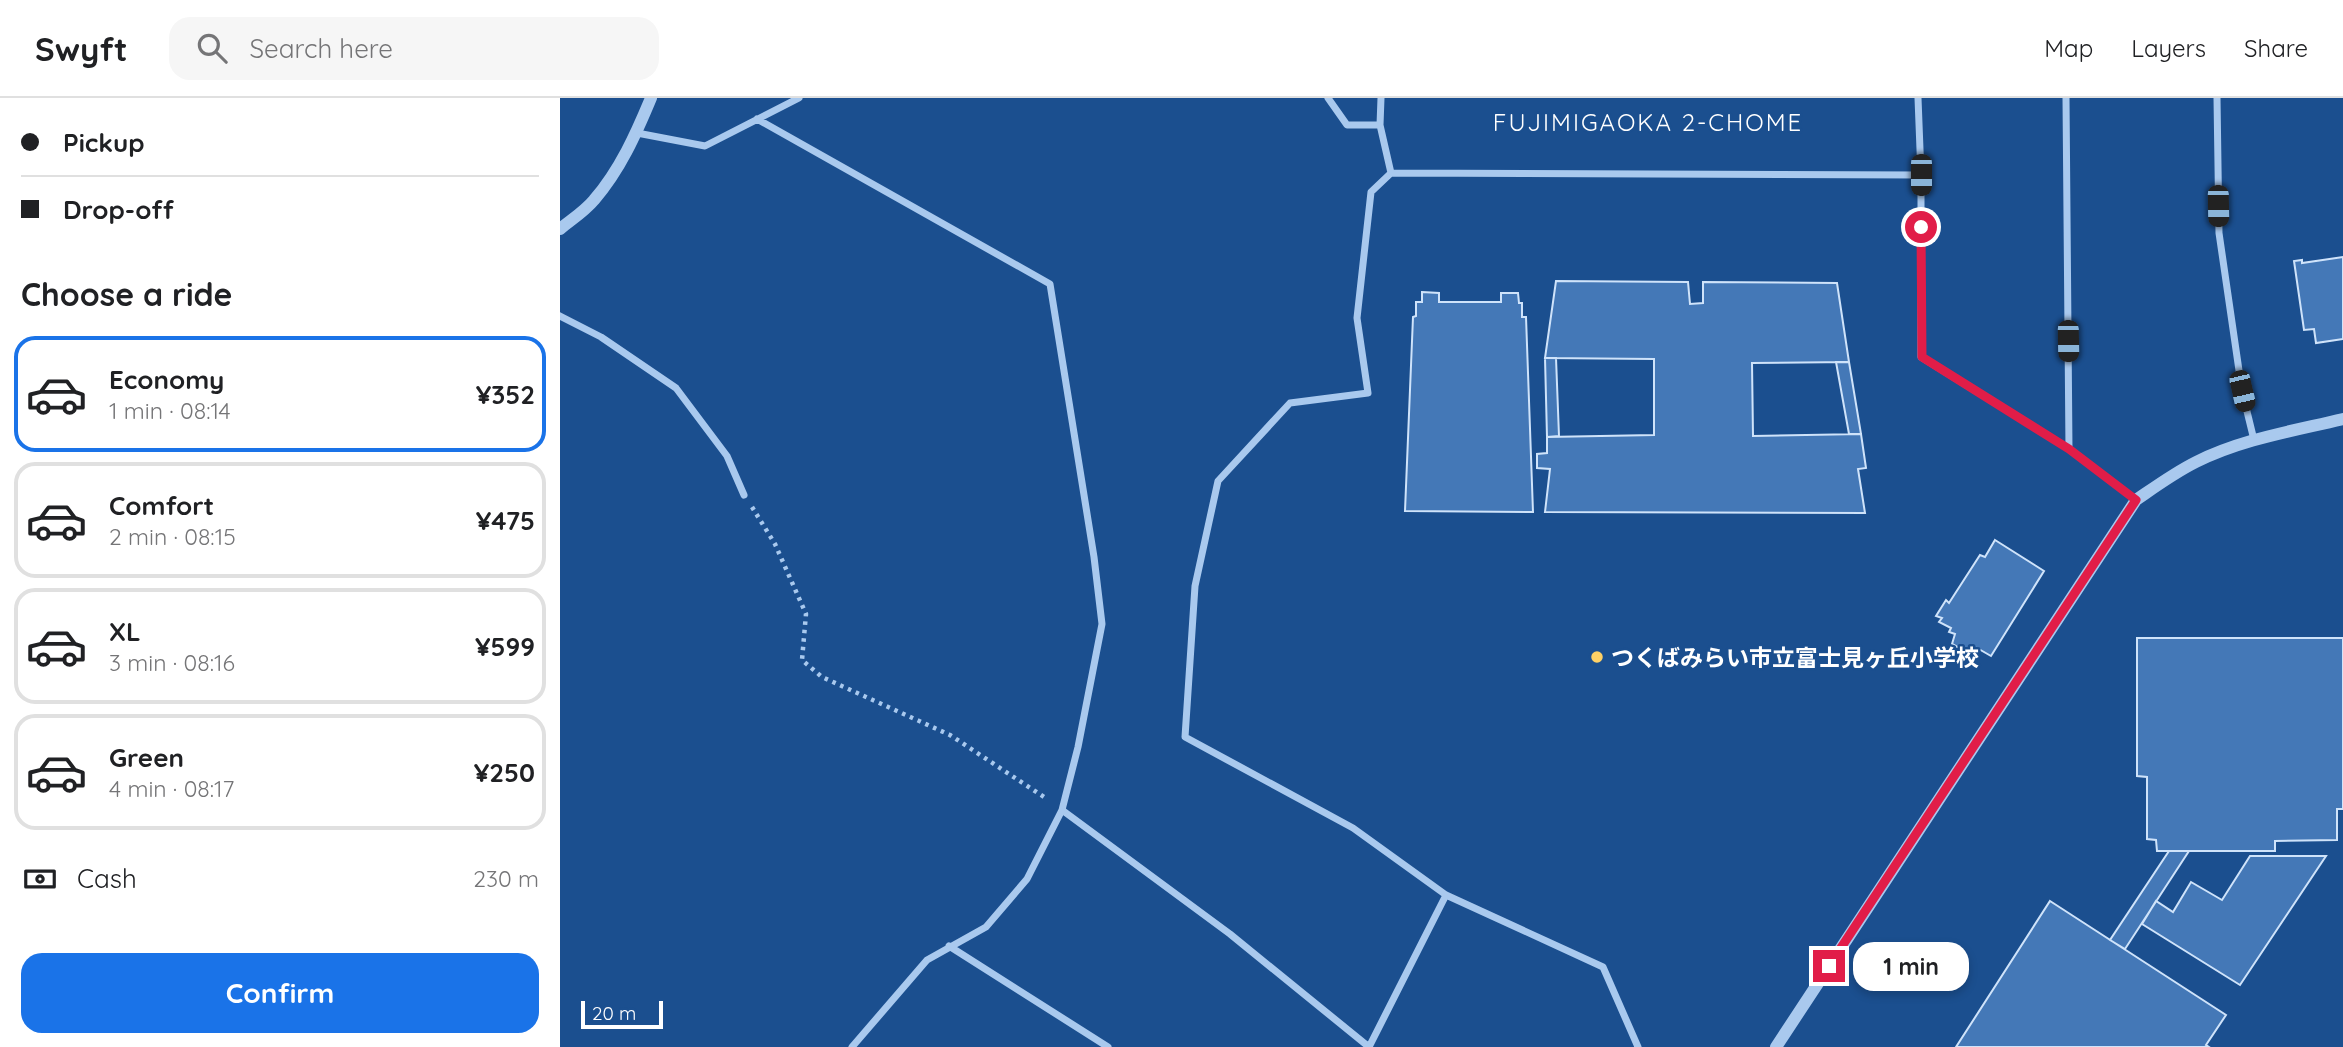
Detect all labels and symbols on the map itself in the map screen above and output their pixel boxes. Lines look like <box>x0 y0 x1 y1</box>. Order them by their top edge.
district label: FUJIMIGAOKA 2-CHOME <box>1493 107 1803 137</box>
car <box>1911 154 1932 196</box>
car <box>2208 185 2229 227</box>
route start <box>1905 211 1937 243</box>
car <box>2058 320 2079 362</box>
car <box>2228 368 2257 414</box>
place label: つくばみらい市立富士見ヶ丘小学校 <box>1611 643 1979 672</box>
marker: つくばみらい市立富士見ヶ丘小学校 <box>1589 649 1605 665</box>
callout: 1 min <box>1854 942 1969 990</box>
route end <box>1813 950 1845 982</box>
scale bar <box>581 998 663 1030</box>

